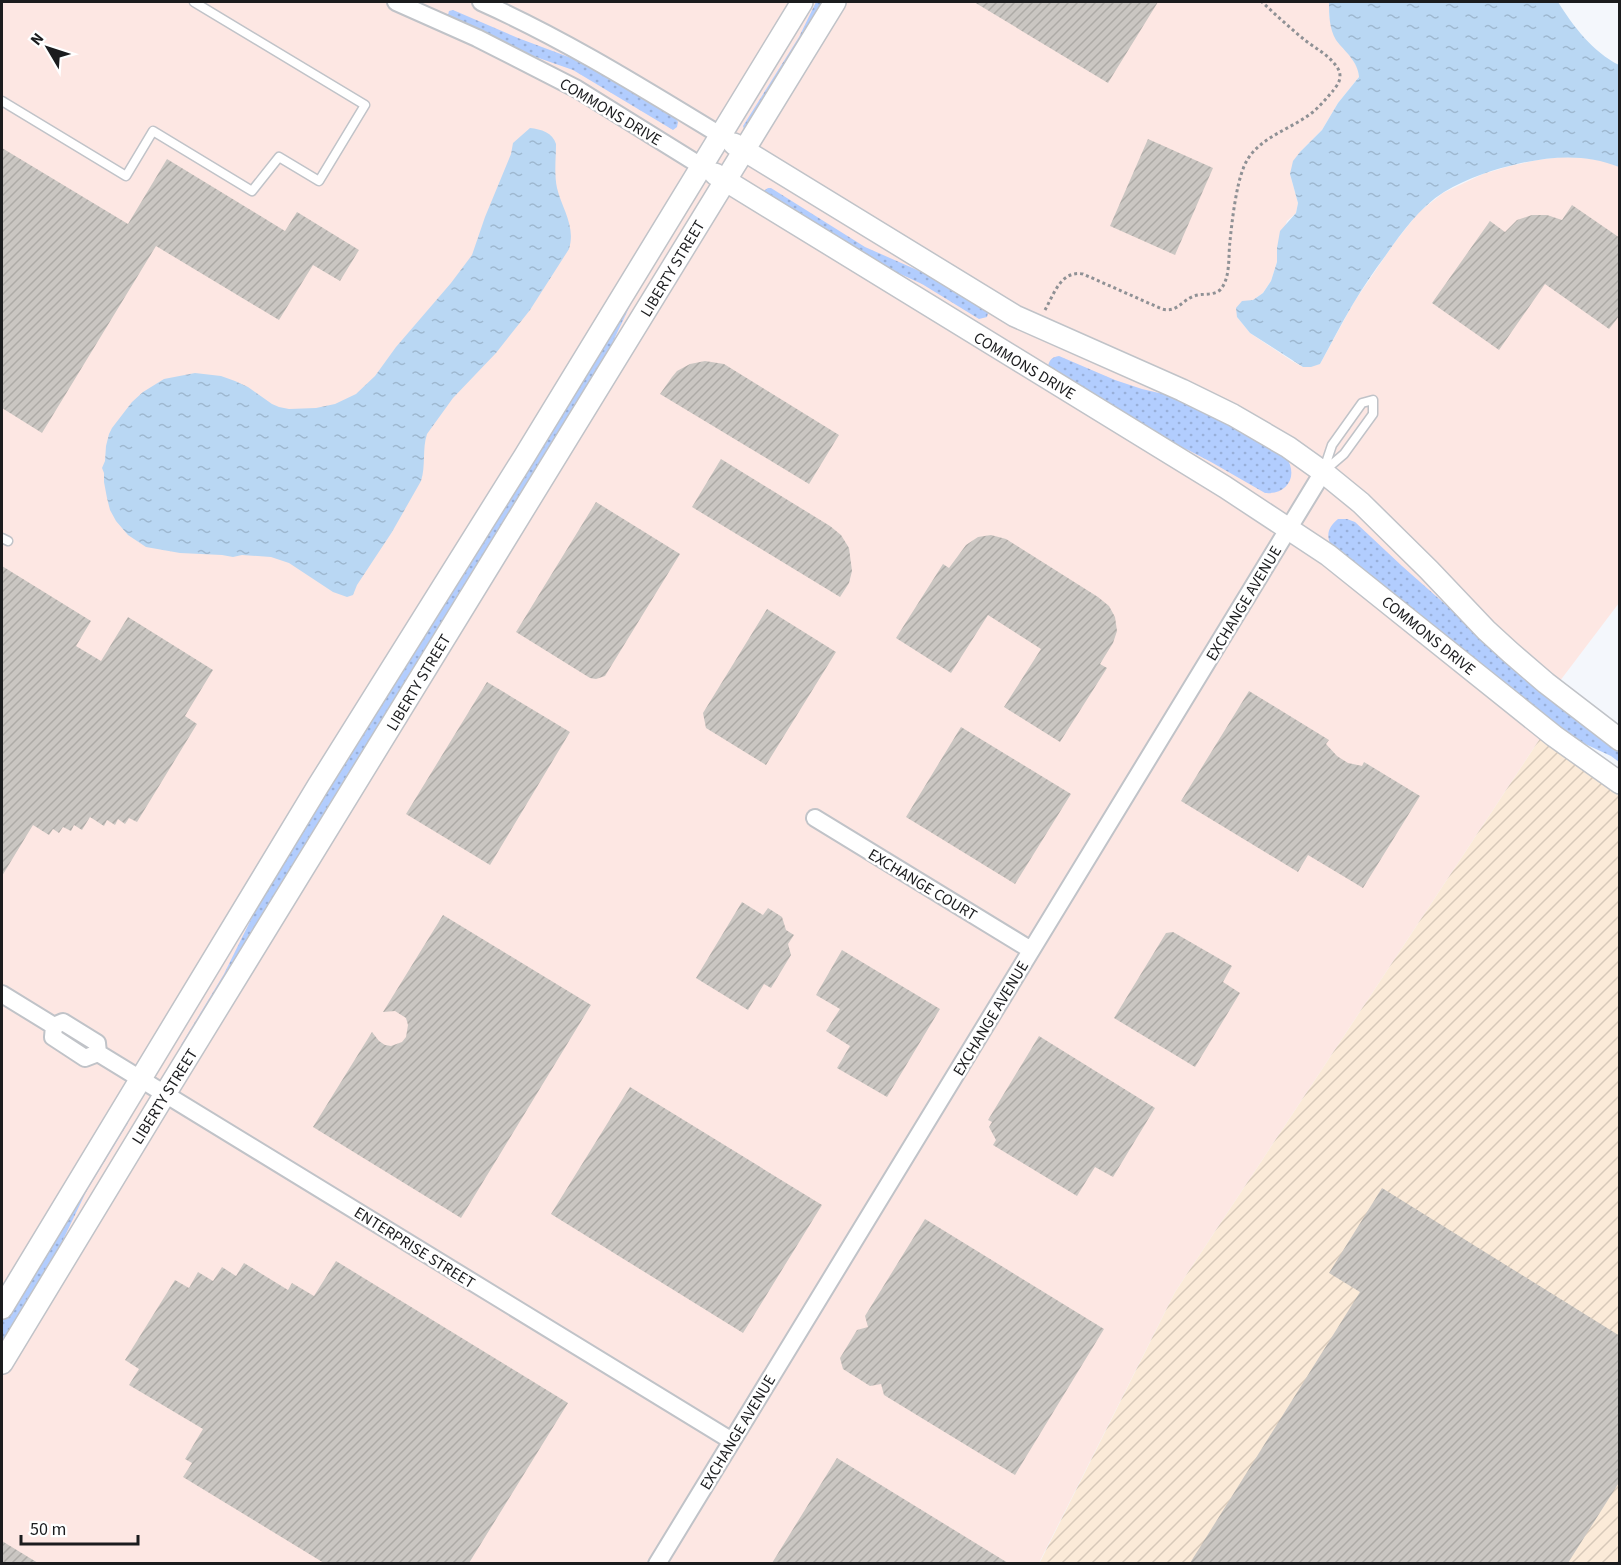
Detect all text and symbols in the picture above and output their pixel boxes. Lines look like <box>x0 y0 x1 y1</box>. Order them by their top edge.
north arrow <box>18 18 78 78</box>
text: N <box>25 28 49 50</box>
street label: COMMONS DRIVE <box>555 73 665 151</box>
street label: LIBERTY STREET <box>635 216 711 321</box>
street label: COMMONS DRIVE <box>969 327 1079 405</box>
street label: EXCHANGE AVENUE <box>1201 542 1287 665</box>
street label: COMMONS DRIVE <box>1377 591 1480 681</box>
street label: LIBERTY STREET <box>381 630 457 735</box>
street label: EXCHANGE COURT <box>864 844 981 926</box>
street label: EXCHANGE AVENUE <box>948 957 1034 1080</box>
street label: LIBERTY STREET <box>127 1044 203 1149</box>
street label: ENTERPRISE STREET <box>350 1202 480 1294</box>
street label: EXCHANGE AVENUE <box>695 1371 781 1494</box>
scale bar <box>21 1508 138 1546</box>
text: 50 m <box>30 1517 66 1542</box>

